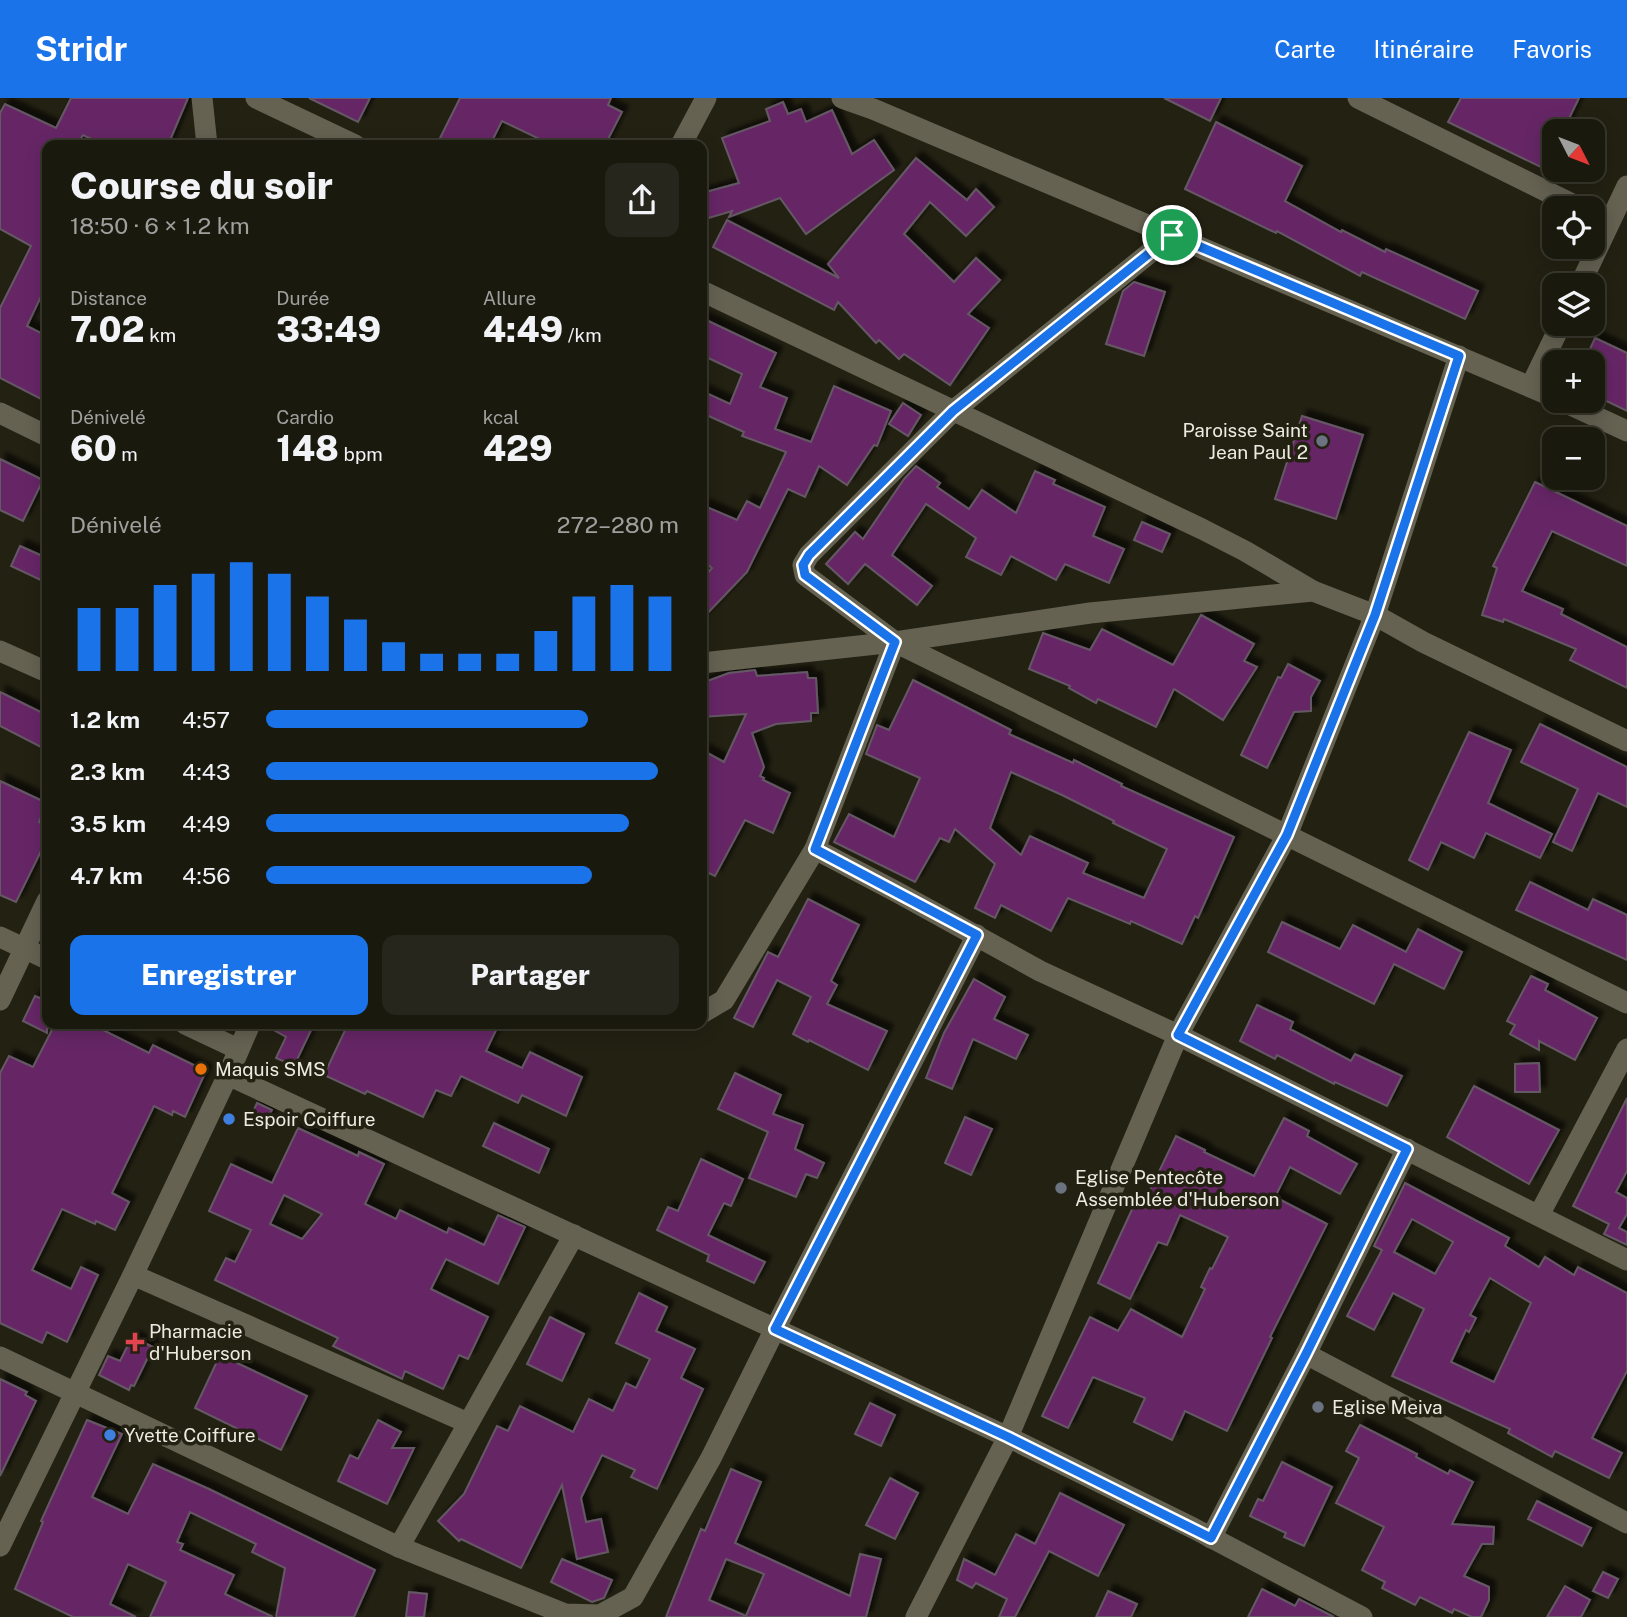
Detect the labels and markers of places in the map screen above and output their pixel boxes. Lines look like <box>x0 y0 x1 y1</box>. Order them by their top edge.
pin <box>1142 205 1202 265</box>
place label: Paroisse Saint Jean Paul 2 <box>1182 419 1308 463</box>
marker: Paroisse Saint Jean Paul 2 <box>1314 433 1330 449</box>
place label: Maquis SMS <box>215 1058 326 1080</box>
marker: Maquis SMS <box>193 1061 209 1077</box>
place label: Espoir Coiffure <box>243 1108 375 1130</box>
marker: Espoir Coiffure <box>221 1111 237 1127</box>
place label: Eglise Pentecôte Assemblée d'Huberson <box>1075 1166 1279 1210</box>
marker: Eglise Pentecôte Assemblée d'Huberson <box>1053 1180 1069 1196</box>
place label: Pharmacie d'Huberson <box>149 1320 251 1364</box>
marker: Pharmacie d'Huberson <box>127 1334 143 1350</box>
place label: Eglise Meiva <box>1332 1396 1443 1418</box>
marker: Eglise Meiva <box>1310 1399 1326 1415</box>
place label: Yvette Coiffure <box>124 1424 256 1446</box>
marker: Yvette Coiffure <box>102 1427 118 1443</box>

